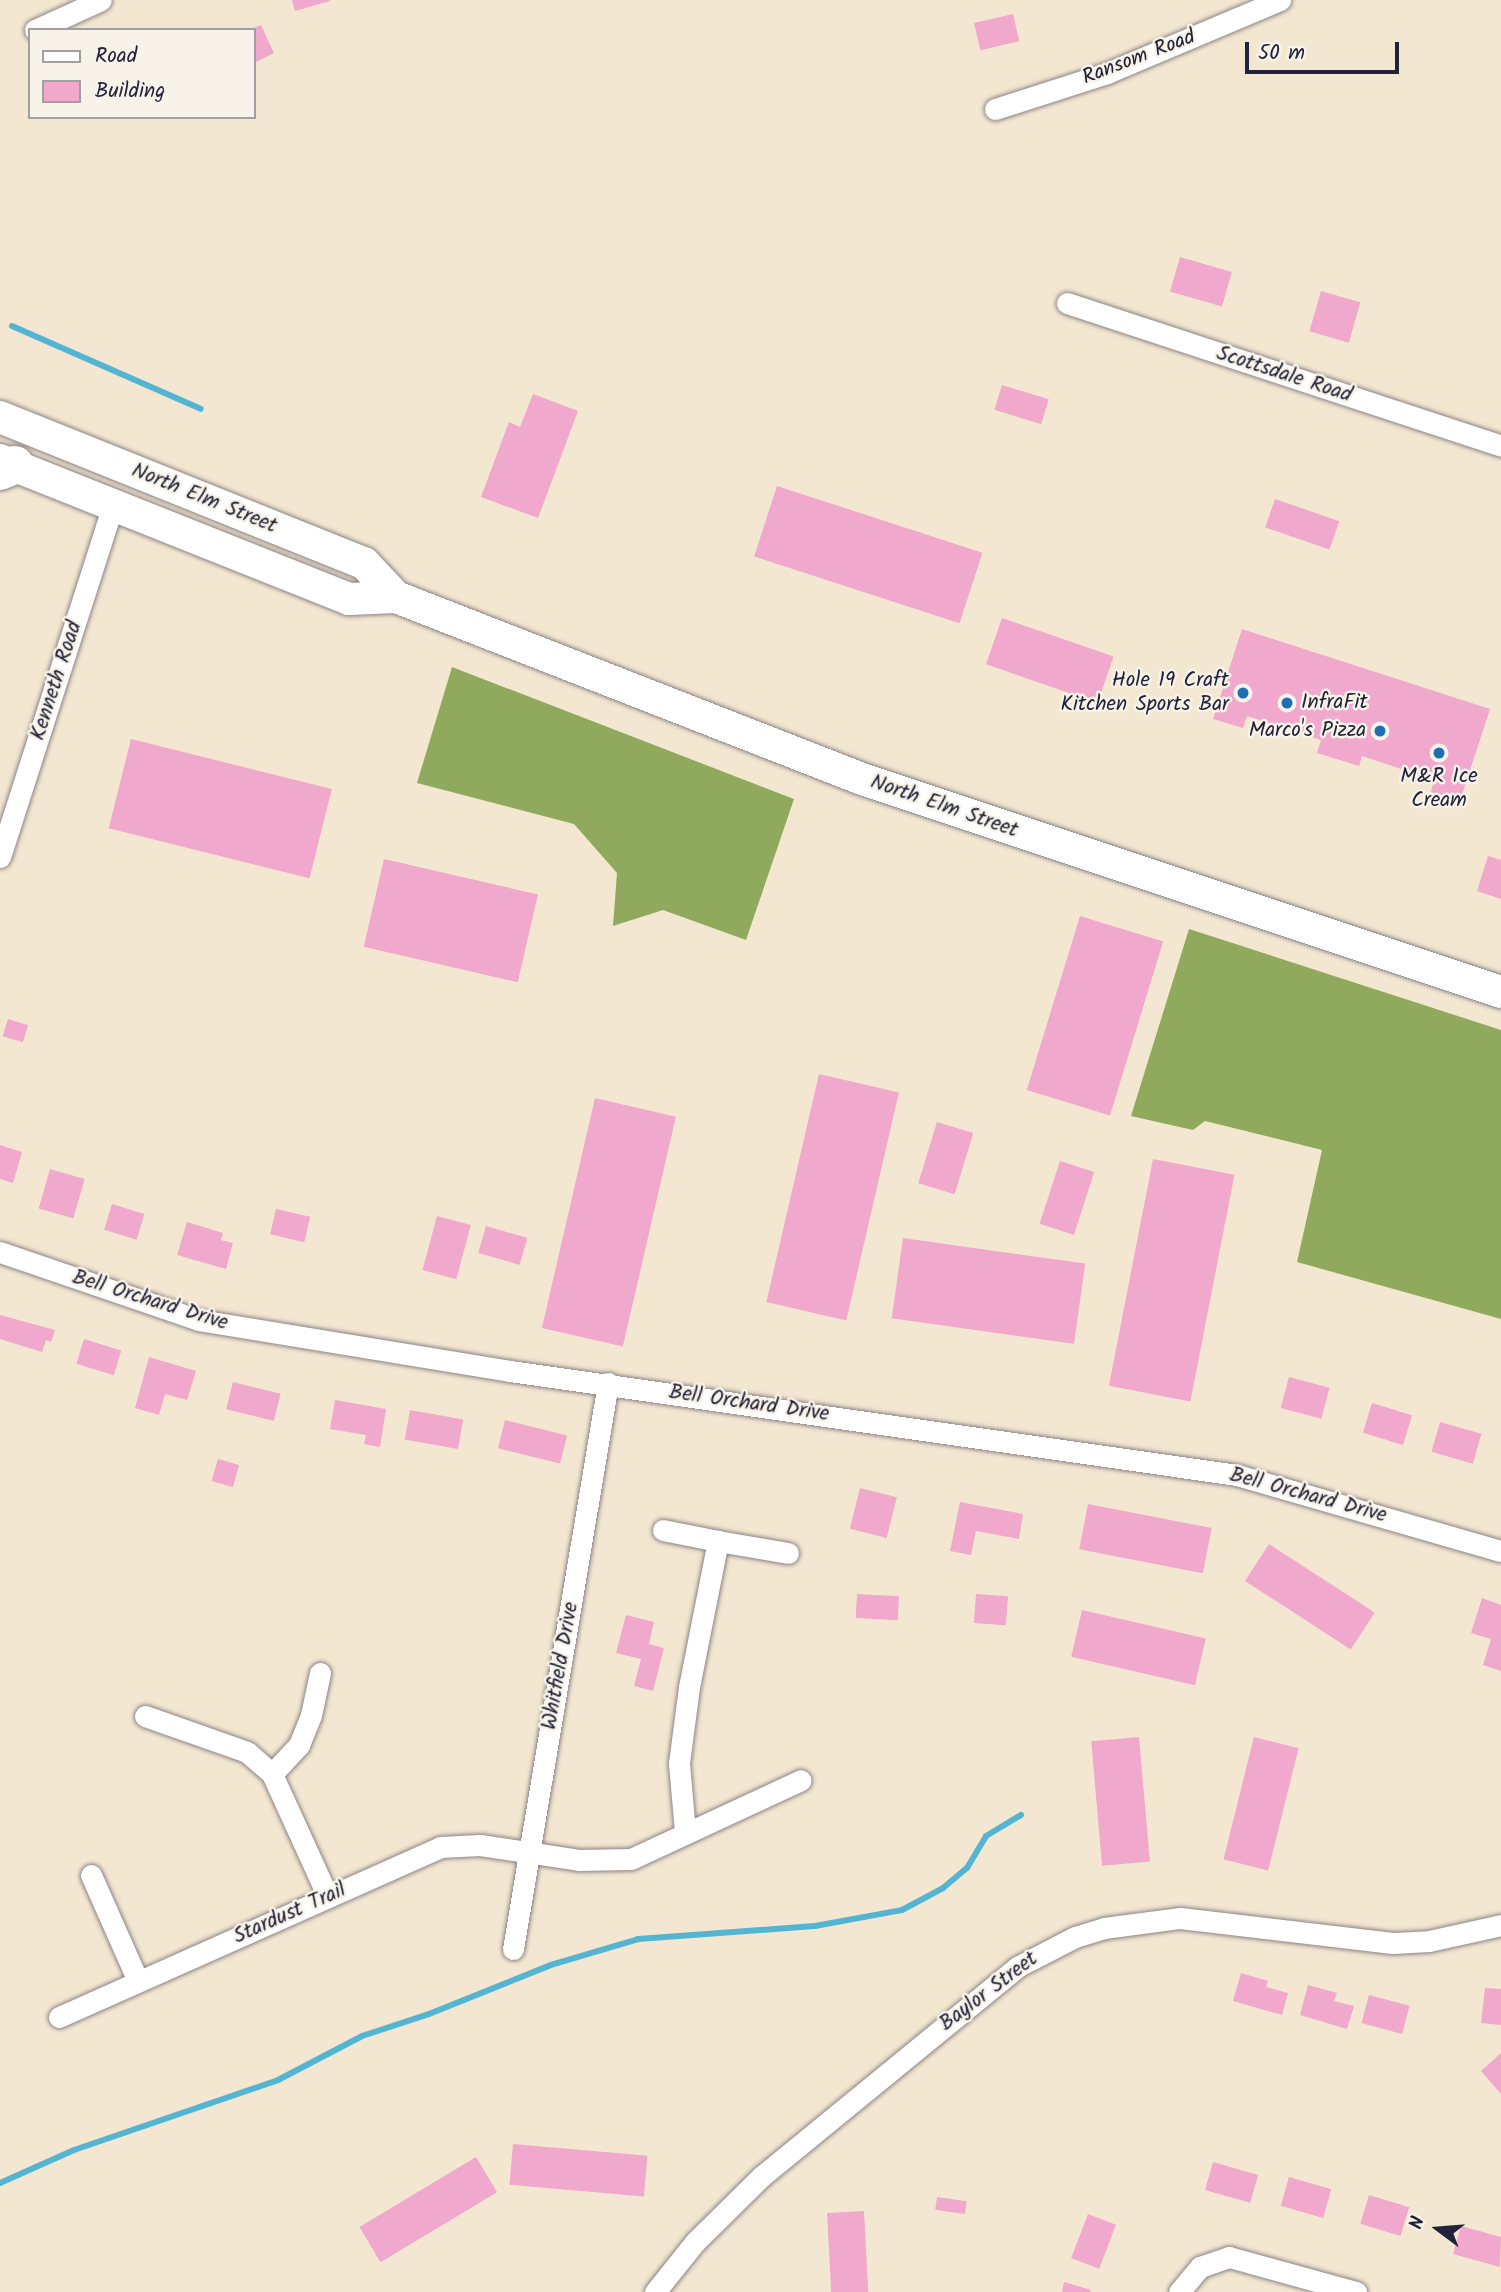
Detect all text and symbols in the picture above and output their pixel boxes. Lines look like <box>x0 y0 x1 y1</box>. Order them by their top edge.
street label: Ransom Road <box>1079 25 1199 91</box>
legend <box>28 28 256 119</box>
scale bar <box>1249 28 1403 72</box>
text: 50 m <box>1258 37 1305 70</box>
text: Road <box>95 40 137 73</box>
text: Building <box>95 75 165 108</box>
street label: Scottsdale Road <box>1213 341 1355 409</box>
street label: North Elm Street <box>128 458 280 540</box>
street label: Kenneth Road <box>26 618 88 744</box>
place label: Hole 19 Craft Kitchen Sports Bar <box>1060 668 1229 718</box>
marker: Hole 19 Craft Kitchen Sports Bar <box>1235 685 1251 701</box>
place label: InfraFit <box>1301 690 1368 716</box>
marker: InfraFit <box>1279 695 1295 711</box>
place label: Marco's Pizza <box>1249 718 1366 744</box>
marker: Marco's Pizza <box>1372 723 1388 739</box>
marker: M&R Ice Cream <box>1431 745 1447 761</box>
place label: M&R Ice Cream <box>1400 764 1478 814</box>
street label: North Elm Street <box>867 770 1021 844</box>
street label: Bell Orchard Drive <box>69 1265 231 1337</box>
street label: Bell Orchard Drive <box>667 1380 831 1428</box>
street label: Bell Orchard Drive <box>1227 1463 1389 1529</box>
street label: Whitfield Drive <box>537 1600 585 1732</box>
street label: Stardust Trail <box>230 1878 350 1950</box>
street label: Baylor Street <box>935 1947 1043 2037</box>
north arrow <box>1403 2194 1473 2264</box>
text: N <box>1402 2213 1434 2233</box>

